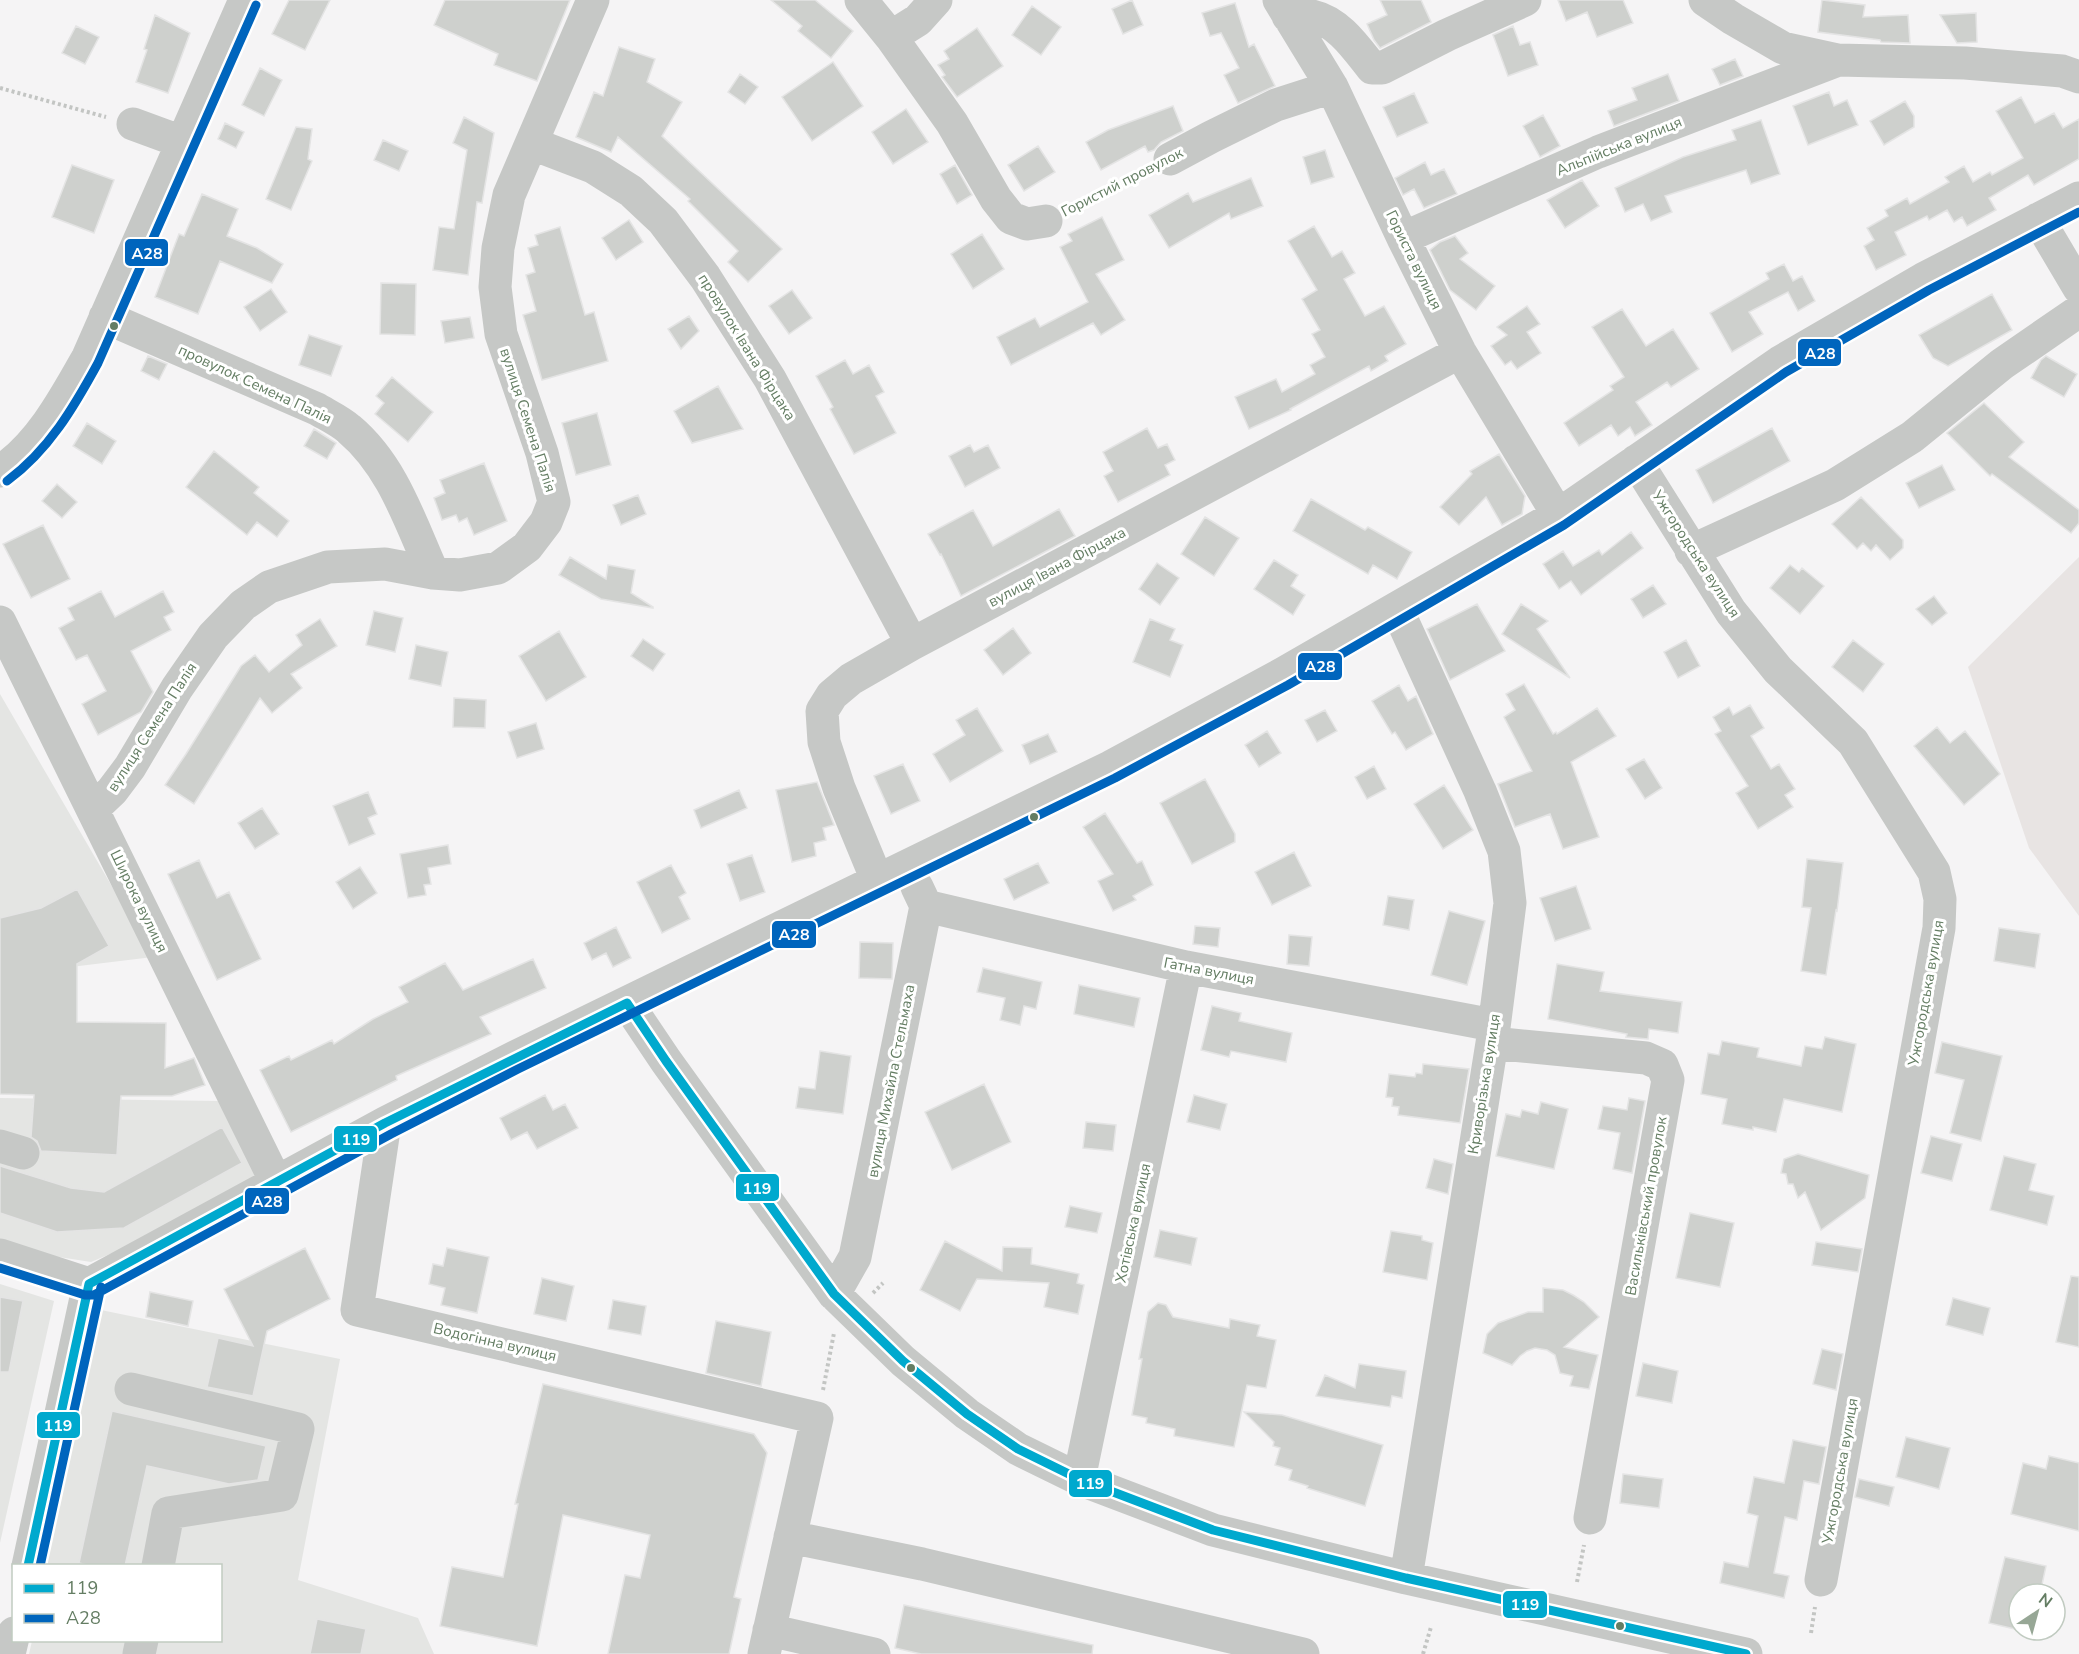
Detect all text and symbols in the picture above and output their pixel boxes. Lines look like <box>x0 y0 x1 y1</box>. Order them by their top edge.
street label: Альпійська вулиця <box>1553 112 1685 180</box>
street label: Гористий провулок <box>1058 143 1186 221</box>
street label: Гориста вулиця <box>1381 207 1447 313</box>
line badge: А28 <box>124 238 169 267</box>
text: А28 <box>131 243 163 265</box>
street label: провулок Івана Фірцака <box>694 270 800 424</box>
unlabelled marker <box>108 320 120 332</box>
line badge: А28 <box>1797 338 1842 367</box>
street label: провулок Семена Палія <box>175 340 335 428</box>
text: А28 <box>1804 343 1836 365</box>
street label: вулиця Семена Палія <box>495 345 561 495</box>
street label: Ужгородська вулиця <box>1647 486 1745 621</box>
street label: вулиця Івана Фірцака <box>985 522 1129 612</box>
line badge: А28 <box>1297 652 1343 681</box>
text: А28 <box>1304 656 1336 678</box>
street label: вулиця Семена Палія <box>103 658 201 796</box>
unlabelled marker <box>1028 811 1040 823</box>
street label: Широка вулиця <box>106 846 172 956</box>
street label: Ужгородська вулиця <box>1903 919 1949 1068</box>
line badge: А28 <box>771 920 817 949</box>
text: А28 <box>778 924 810 946</box>
street label: Гатна вулиця <box>1162 952 1256 990</box>
street label: вулиця Михайла Стельмаха <box>862 983 920 1179</box>
street label: Криворізька вулиця <box>1463 1012 1505 1156</box>
street label: Васильківський провулок <box>1620 1115 1672 1297</box>
line badge: 119 <box>333 1125 378 1153</box>
text: 119 <box>342 1129 370 1151</box>
street label: Хотівська вулиця <box>1111 1161 1155 1285</box>
line badge: 119 <box>735 1173 780 1202</box>
text: 119 <box>743 1178 771 1200</box>
line badge: А28 <box>244 1187 290 1215</box>
text: А28 <box>251 1191 283 1213</box>
street label: Водогінна вулиця <box>431 1318 559 1366</box>
unlabelled marker <box>905 1362 917 1374</box>
street label: Ужгородська вулиця <box>1817 1397 1863 1546</box>
line badge: 119 <box>36 1411 81 1439</box>
text: 119 <box>44 1415 72 1437</box>
line badge: 119 <box>1068 1469 1113 1498</box>
text: 119 <box>1076 1473 1104 1495</box>
legend <box>12 1564 222 1642</box>
text: 119 <box>66 1576 98 1600</box>
north arrow <box>2007 1582 2067 1642</box>
text: N <box>2034 1588 2057 1613</box>
line badge: 119 <box>1502 1590 1548 1619</box>
text: 119 <box>1511 1594 1539 1616</box>
text: А28 <box>66 1606 101 1630</box>
unlabelled marker <box>1614 1620 1626 1632</box>

